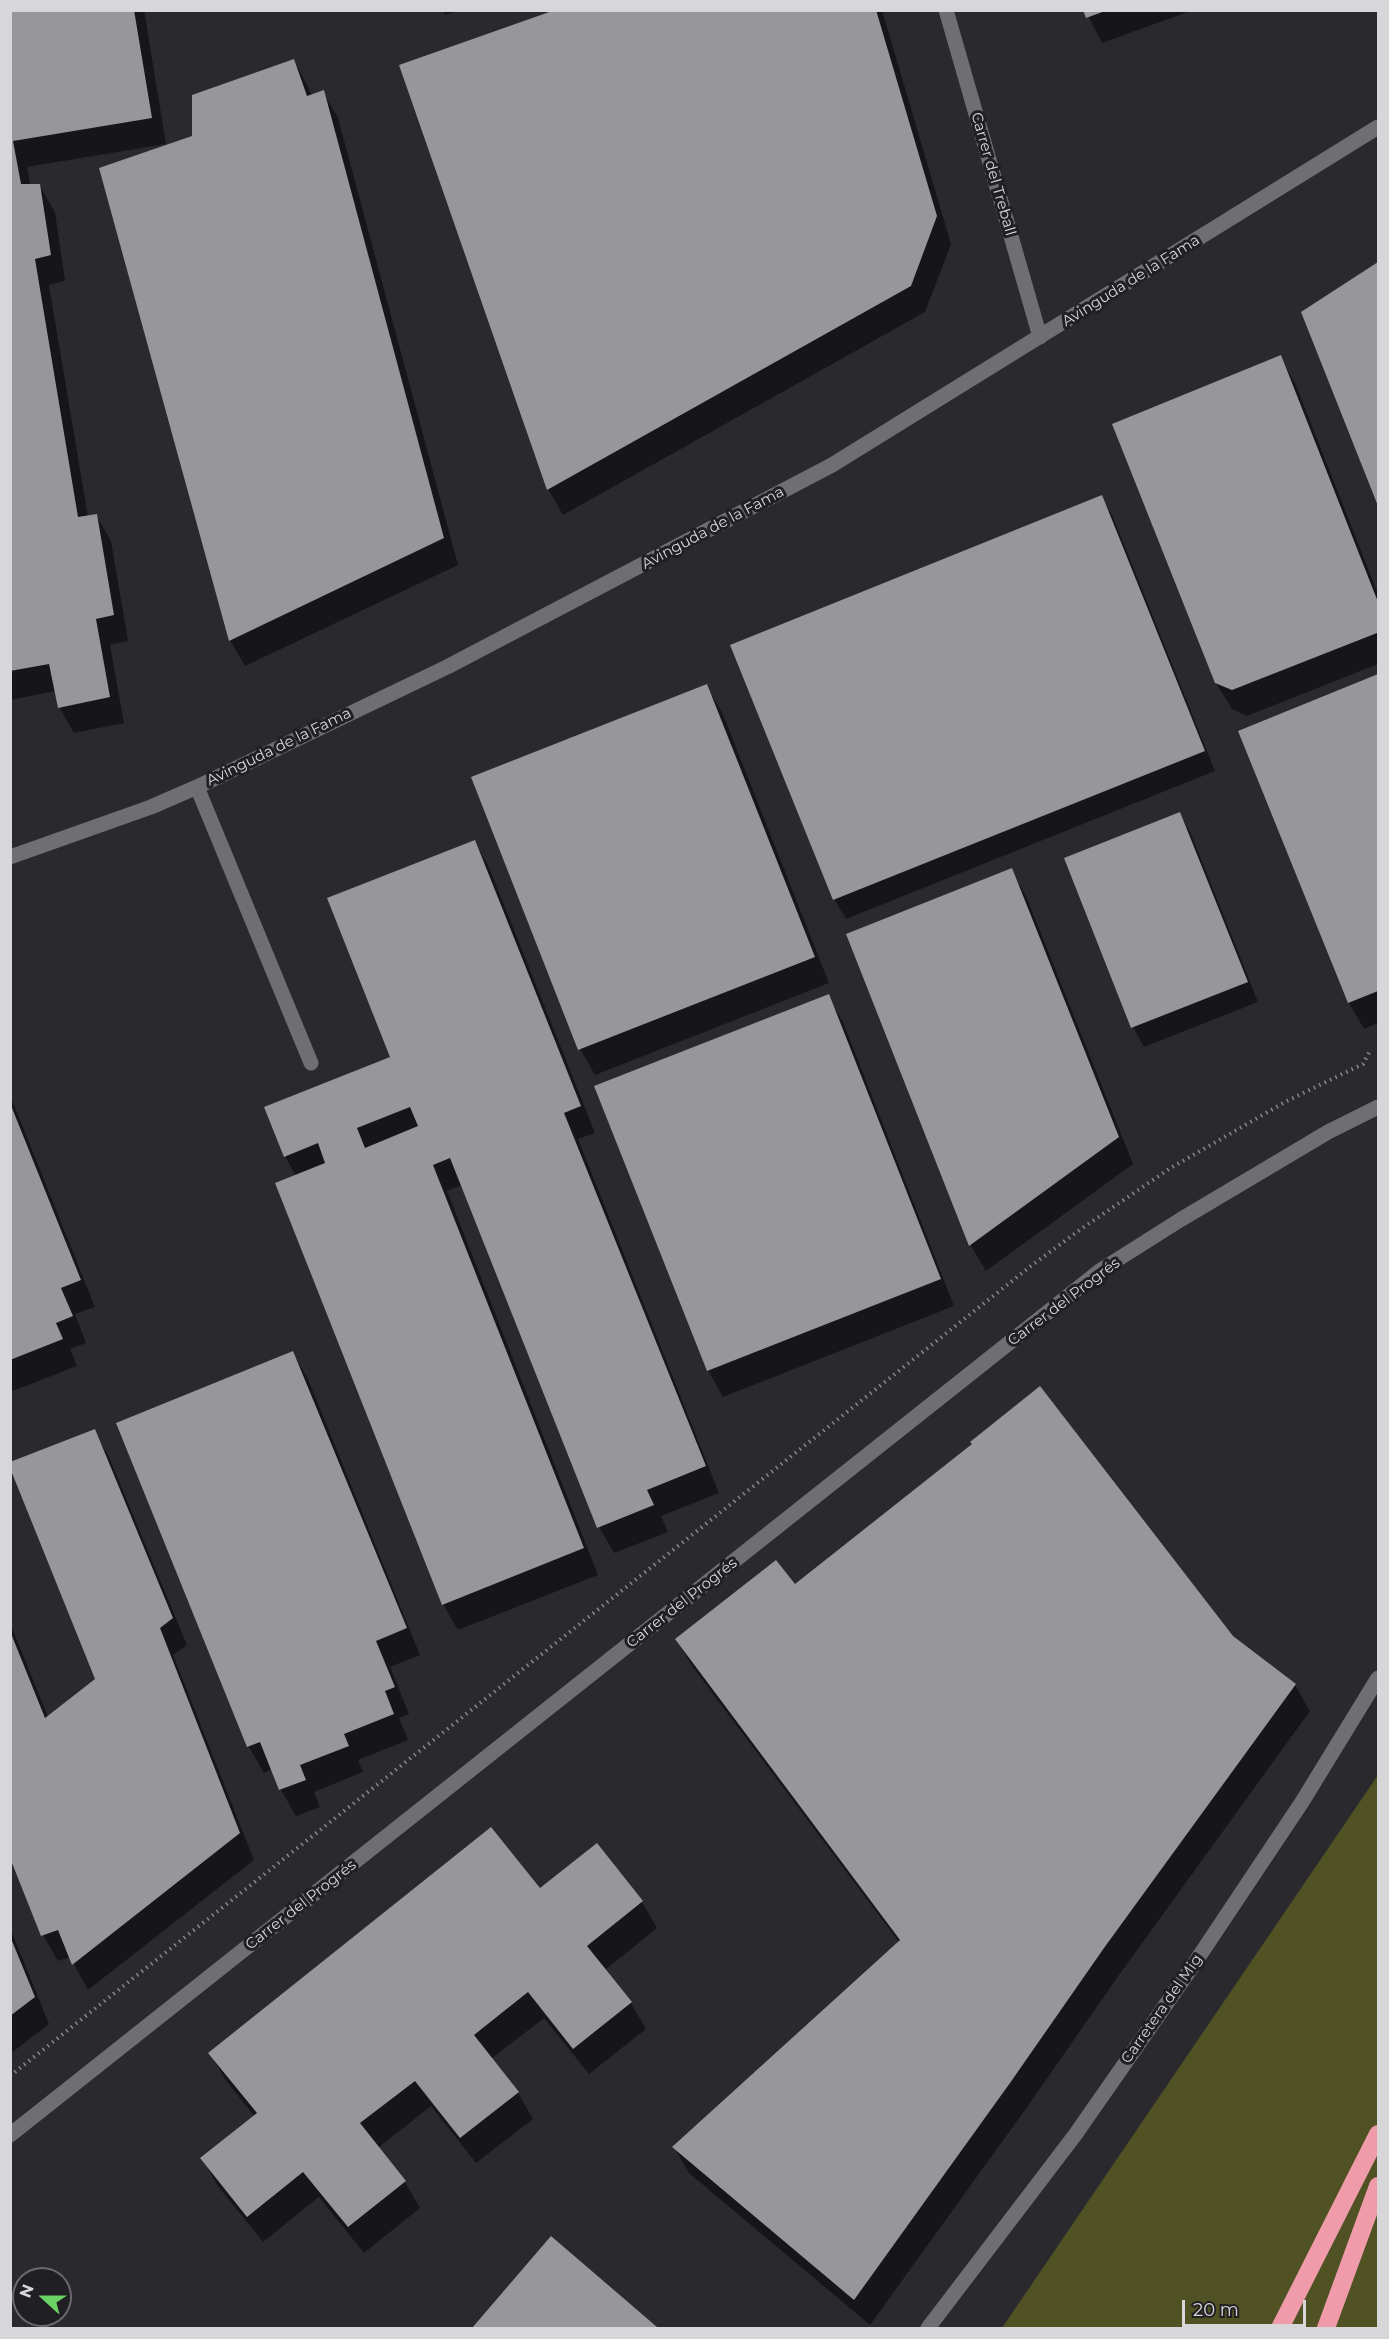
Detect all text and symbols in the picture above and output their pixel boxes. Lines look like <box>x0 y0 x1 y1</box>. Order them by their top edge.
street label: Carrer del Treball <box>967 110 1019 238</box>
street label: Avinguda de la Fama <box>1059 231 1203 331</box>
street label: Avinguda de la Fama <box>639 483 787 573</box>
street label: Avinguda de la Fama <box>204 704 354 790</box>
street label: Carrer del Progrés <box>1005 1254 1123 1350</box>
street label: Carrer del Progrés <box>623 1554 741 1652</box>
street label: Carrer del Progrés <box>242 1856 360 1954</box>
street label: Carretera del Mig <box>1118 1951 1206 2067</box>
north arrow <box>12 2267 72 2327</box>
text: N <box>15 2282 38 2301</box>
scale bar <box>1185 2288 1310 2326</box>
text: 20 m <box>1193 2299 1239 2321</box>

